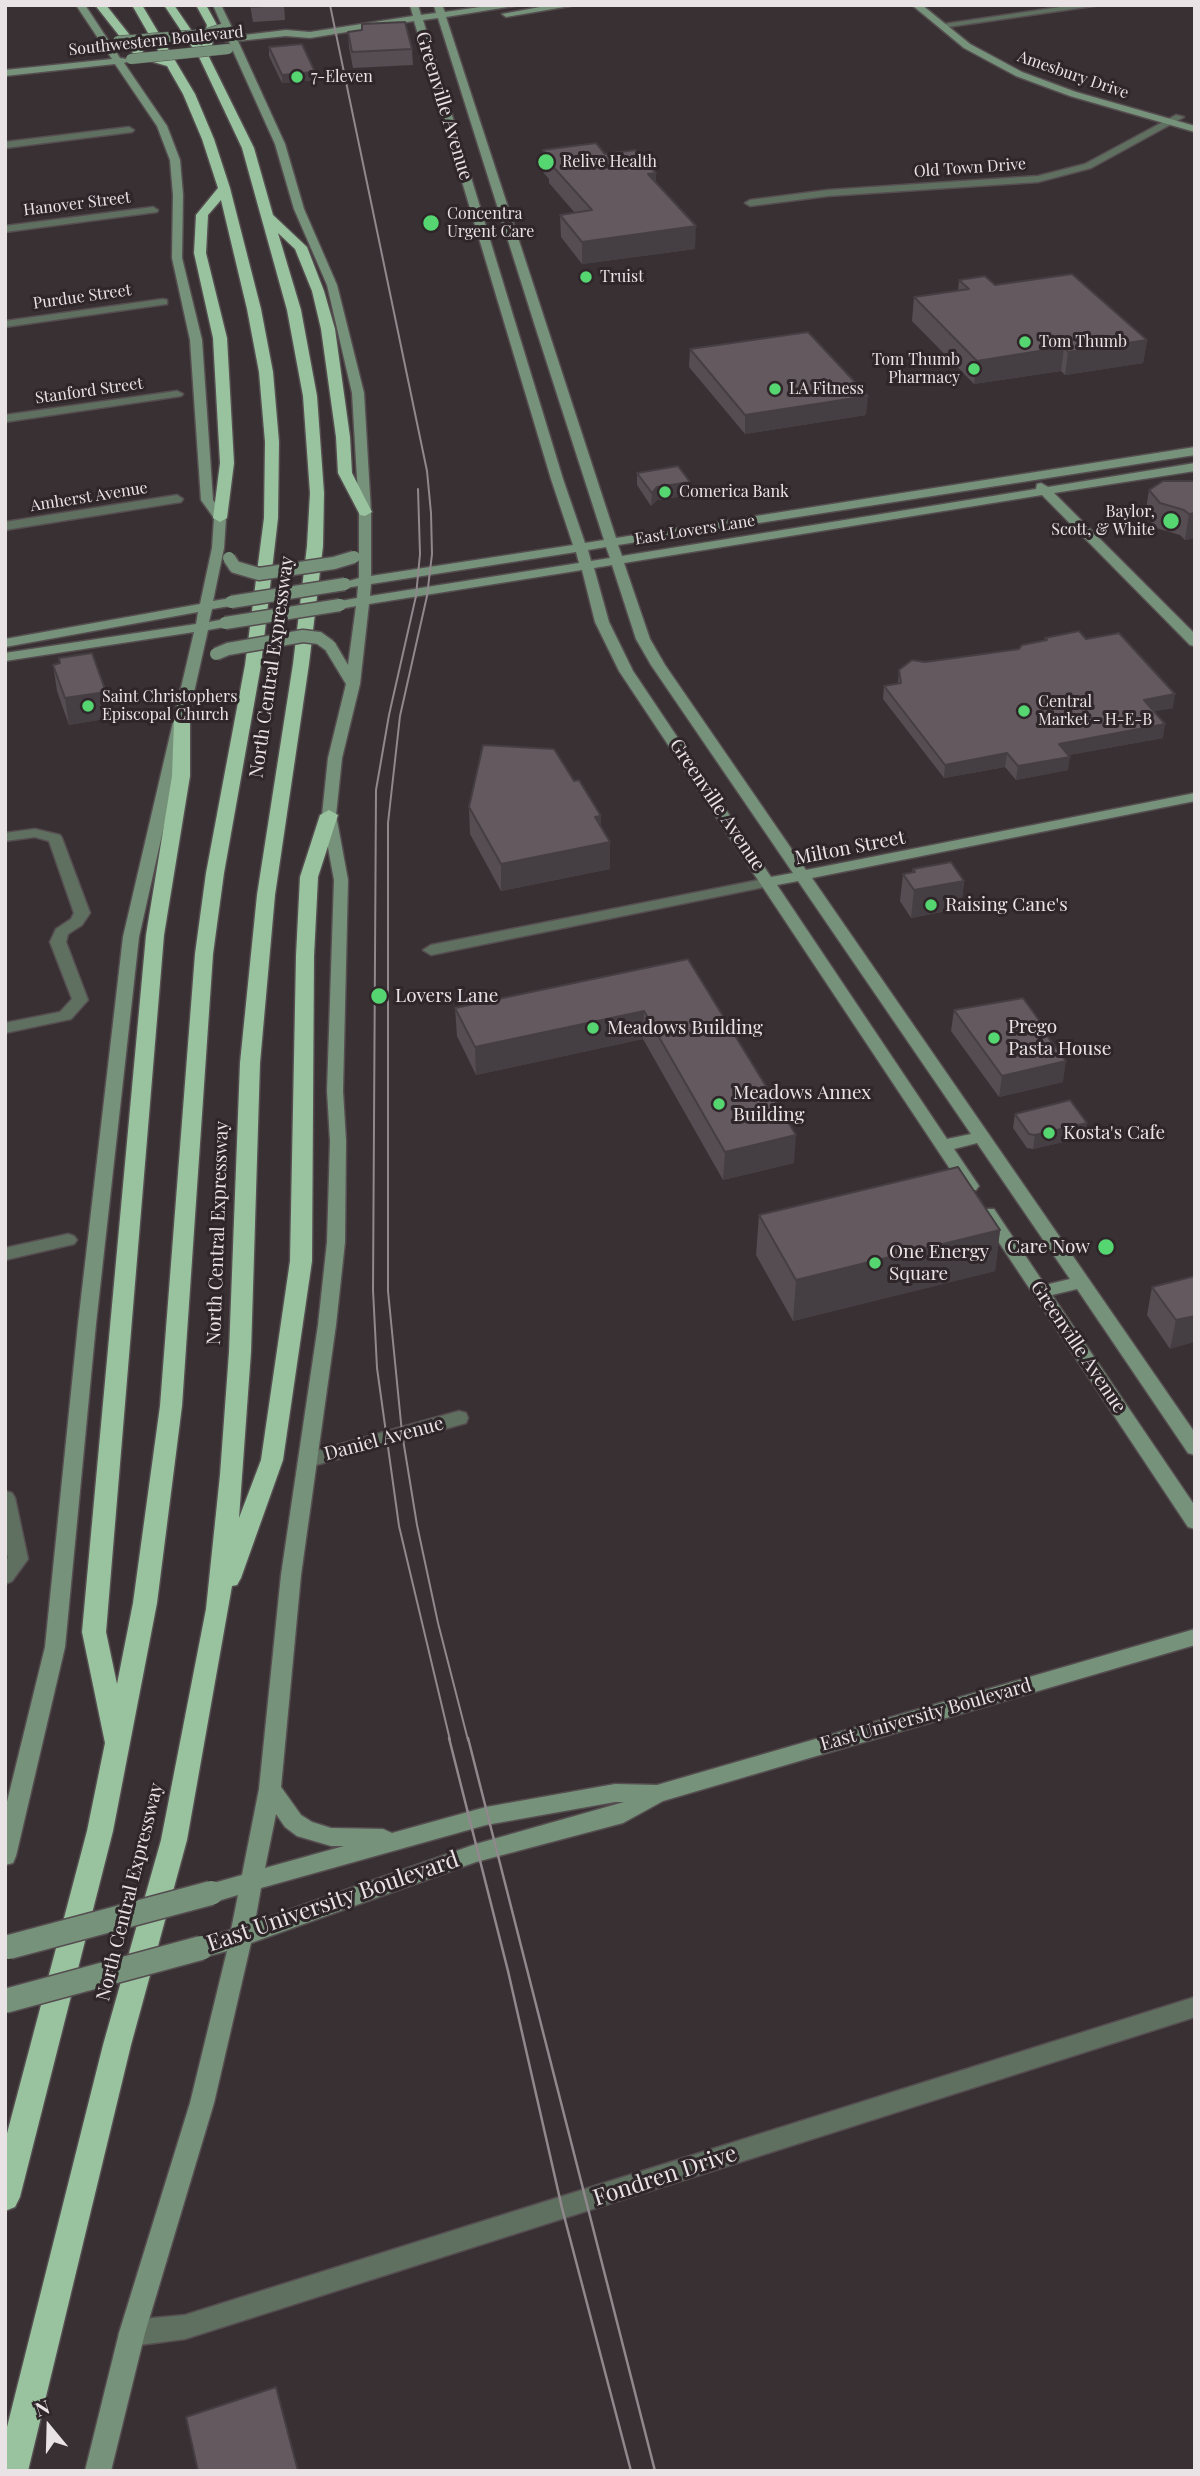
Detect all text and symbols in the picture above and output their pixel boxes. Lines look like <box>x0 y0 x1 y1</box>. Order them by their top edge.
street label: Southwestern Boulevard <box>68 22 244 60</box>
street label: Greenville Avenue <box>411 29 477 183</box>
street label: Amesbury Drive <box>1015 47 1131 103</box>
place label: 7-Eleven <box>311 67 373 87</box>
marker: 7-Eleven <box>289 69 305 85</box>
marker: Relive Health <box>536 152 556 172</box>
place label: Relive Health <box>562 152 657 172</box>
street label: Old Town Drive <box>913 155 1027 181</box>
street label: Hanover Street <box>22 188 132 220</box>
place label: Concentra Urgent Care <box>447 204 534 242</box>
marker: Concentra Urgent Care <box>421 213 441 233</box>
place label: Truist <box>600 267 644 287</box>
marker: Truist <box>578 269 594 285</box>
street label: Purdue Street <box>32 281 132 313</box>
place label: Tom Thumb <box>1039 332 1127 352</box>
marker: Tom Thumb <box>1017 334 1033 350</box>
place label: Tom Thumb Pharmacy <box>872 350 960 388</box>
marker: Tom Thumb Pharmacy <box>966 361 982 377</box>
street label: Stanford Street <box>34 374 144 408</box>
place label: LA Fitness <box>789 379 864 399</box>
marker: LA Fitness <box>767 381 783 397</box>
street label: Amherst Avenue <box>29 478 149 516</box>
place label: Comerica Bank <box>679 482 789 502</box>
marker: Comerica Bank <box>657 484 673 500</box>
place label: Baylor, Scott, & White <box>1051 502 1155 540</box>
street label: East Lovers Lane <box>633 511 757 549</box>
marker: Baylor, Scott, & White <box>1161 511 1181 531</box>
street label: North Central Expressway <box>245 555 299 779</box>
place label: Saint Christophers Episcopal Church <box>102 687 237 725</box>
place label: Central Market - H-E-B <box>1038 692 1152 730</box>
marker: Saint Christophers Episcopal Church <box>80 698 96 714</box>
marker: Central Market - H-E-B <box>1016 703 1032 719</box>
street label: Greenville Avenue <box>664 735 770 875</box>
street label: Milton Street <box>793 826 907 870</box>
place label: Raising Cane's <box>945 894 1068 916</box>
marker: Raising Cane's <box>923 897 939 913</box>
place label: Lovers Lane <box>395 985 498 1007</box>
marker: Lovers Lane <box>369 986 389 1006</box>
place label: Prego Pasta House <box>1008 1016 1111 1060</box>
place label: Meadows Building <box>607 1017 763 1039</box>
marker: Meadows Building <box>585 1020 601 1036</box>
marker: Prego Pasta House <box>986 1030 1002 1046</box>
place label: Meadows Annex Building <box>733 1082 871 1126</box>
marker: Meadows Annex Building <box>711 1096 727 1112</box>
street label: North Central Expressway <box>203 1121 233 1345</box>
place label: Kosta's Cafe <box>1063 1122 1165 1144</box>
marker: Kosta's Cafe <box>1041 1125 1057 1141</box>
place label: Care Now <box>1007 1236 1090 1258</box>
marker: Care Now <box>1096 1237 1116 1257</box>
place label: One Energy Square <box>889 1241 989 1285</box>
marker: One Energy Square <box>867 1255 883 1271</box>
street label: Greenville Avenue <box>1025 1277 1131 1417</box>
street label: Daniel Avenue <box>322 1412 446 1466</box>
street label: East University Boulevard <box>818 1674 1034 1756</box>
street label: North Central Expressway <box>92 1781 168 2003</box>
street label: East University Boulevard <box>203 1846 463 1958</box>
street label: Fondren Drive <box>590 2140 740 2212</box>
north arrow <box>14 2392 84 2462</box>
text: N <box>31 2393 53 2422</box>

